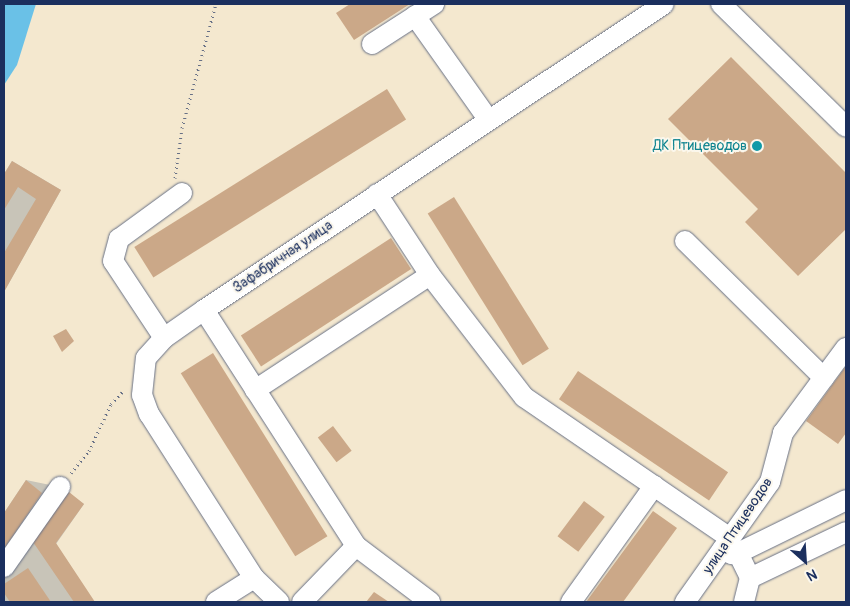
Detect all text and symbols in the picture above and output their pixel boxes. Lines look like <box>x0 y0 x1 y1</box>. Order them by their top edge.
place label: ДК Птицеводов <box>653 138 747 154</box>
marker: ДК Птицеводов <box>751 140 763 152</box>
street label: Зафабричная улица <box>230 217 336 297</box>
street label: улица Птицеводов <box>700 475 776 577</box>
north arrow <box>780 536 830 586</box>
text: N <box>804 565 820 585</box>

